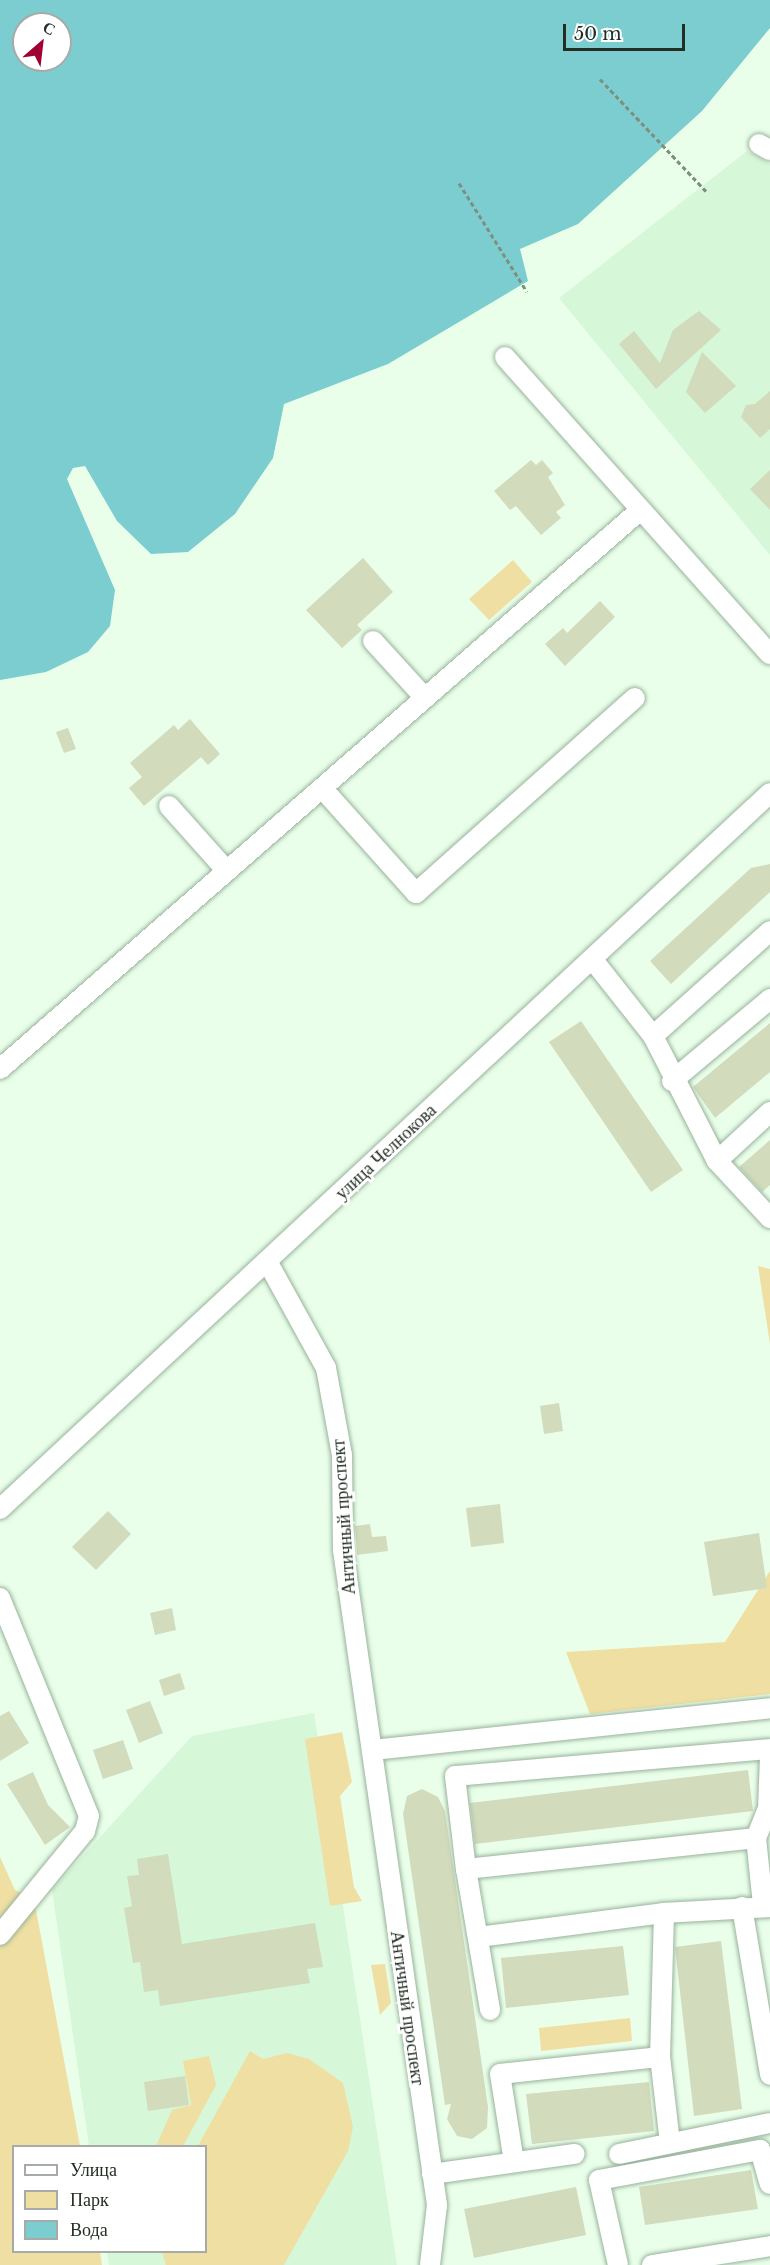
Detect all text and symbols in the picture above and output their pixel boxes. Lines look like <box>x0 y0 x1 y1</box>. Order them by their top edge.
north arrow <box>12 12 72 72</box>
scale bar <box>566 12 688 50</box>
text: С <box>40 16 59 39</box>
text: 50 m <box>574 23 622 45</box>
street label: улица Челнокова <box>331 1100 441 1204</box>
street label: Античный проспект <box>328 1439 360 1595</box>
street label: Античный проспект <box>385 1929 429 2087</box>
legend <box>12 2145 207 2253</box>
text: Улица <box>70 2159 117 2181</box>
text: Парк <box>70 2189 109 2211</box>
text: Вода <box>70 2219 108 2241</box>

